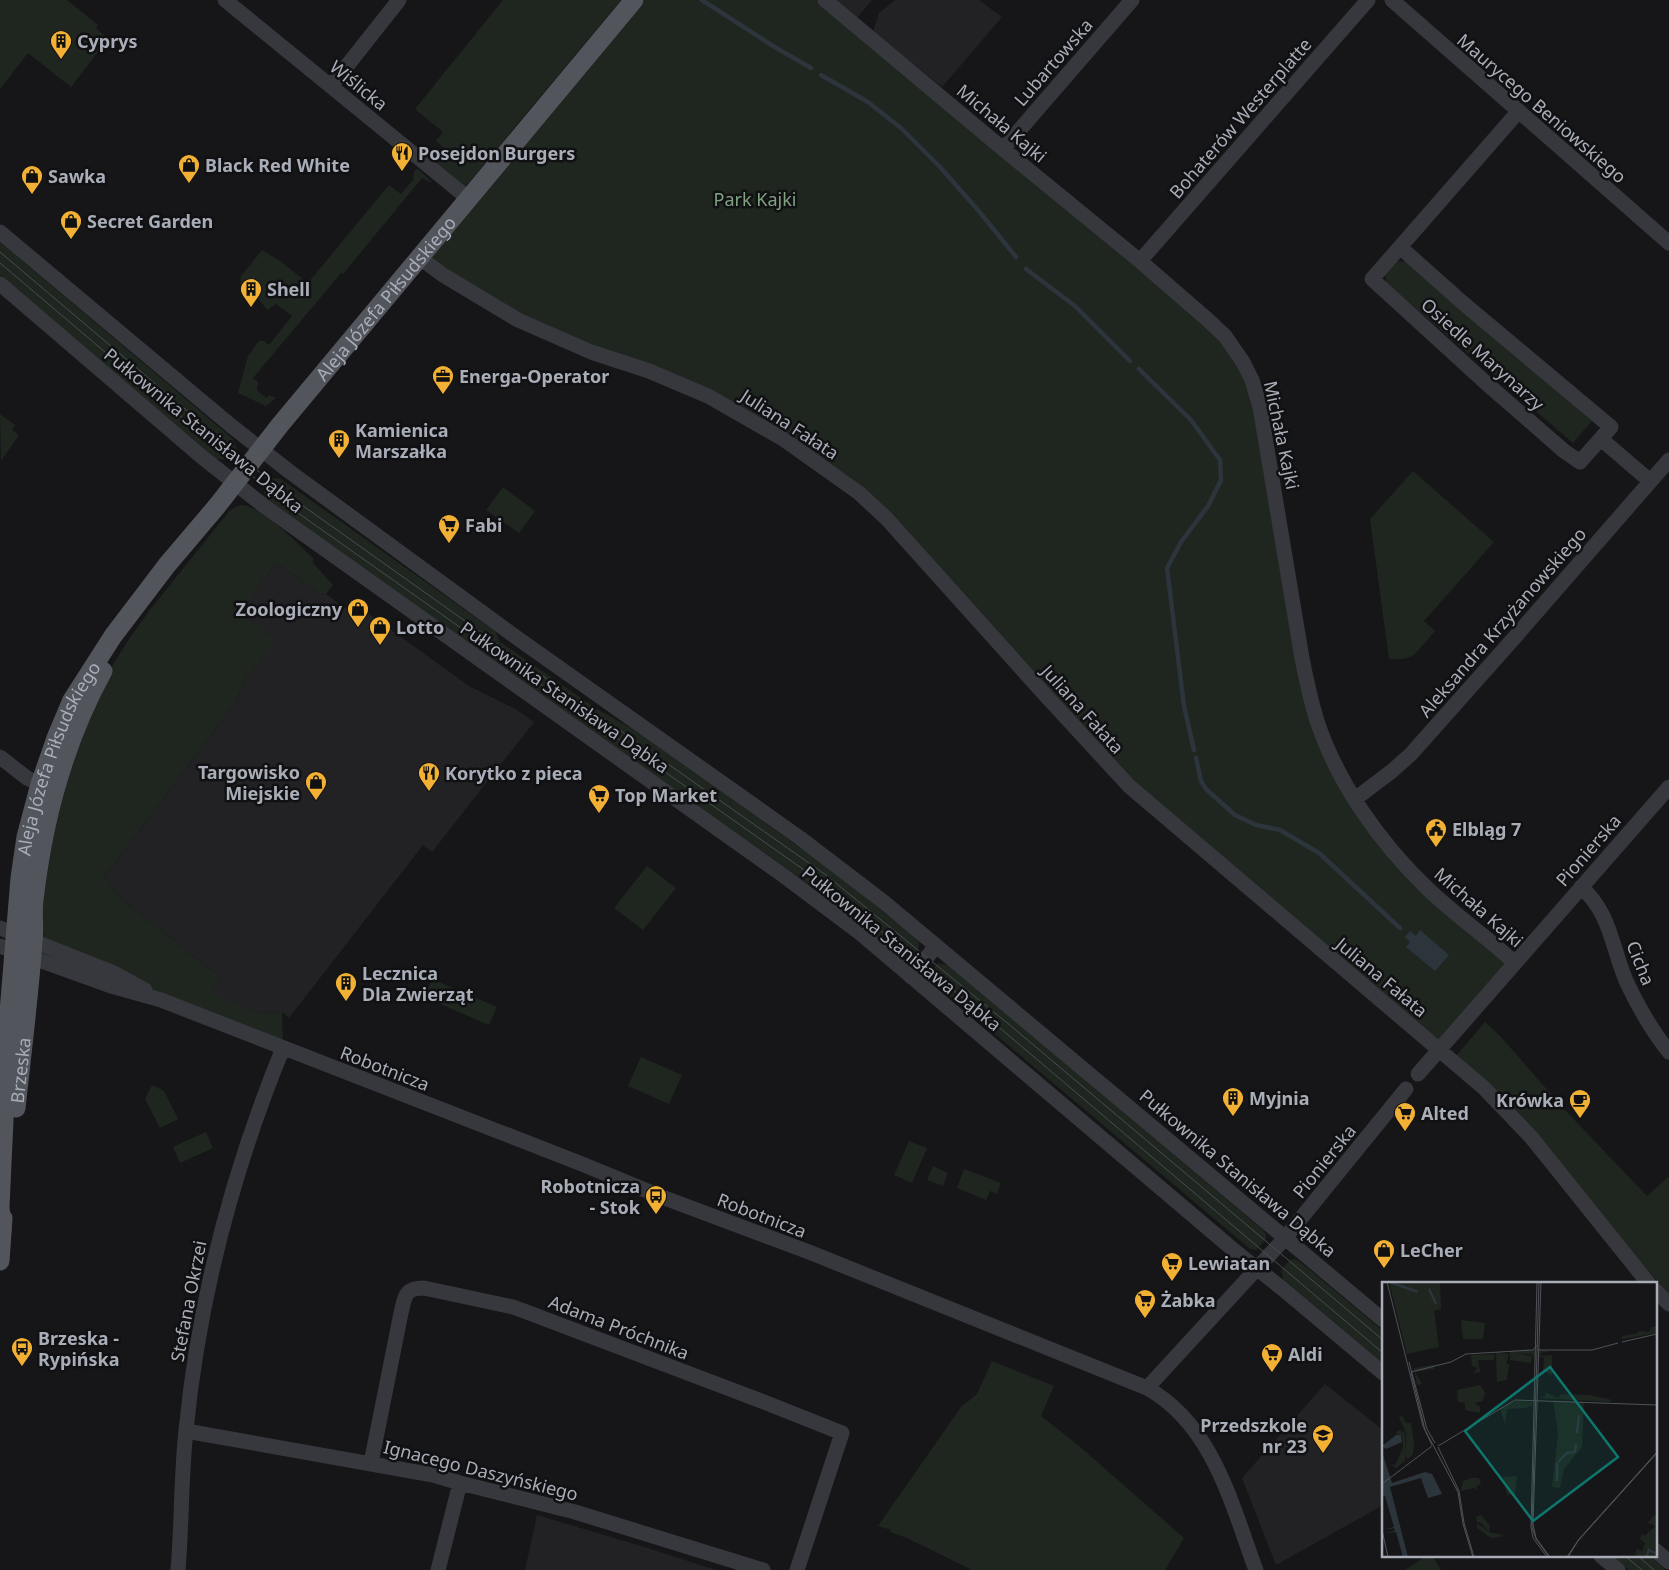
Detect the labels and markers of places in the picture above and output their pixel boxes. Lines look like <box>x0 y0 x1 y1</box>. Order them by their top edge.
building icon: Cyprys <box>49 29 73 60</box>
place label: Cyprys <box>77 29 138 53</box>
restaurant icon: Posejdon Burgers <box>390 141 414 172</box>
place label: Posejdon Burgers <box>418 141 575 165</box>
shop icon: Black Red White <box>177 153 201 184</box>
place label: Black Red White <box>205 153 350 177</box>
shop icon: Sawka <box>20 164 44 195</box>
place label: Sawka <box>48 164 106 188</box>
shop icon: Secret Garden <box>59 209 83 240</box>
place label: Secret Garden <box>87 209 213 233</box>
building icon: Shell <box>239 277 263 308</box>
place label: Shell <box>267 277 310 301</box>
office icon: Energa-Operator <box>431 364 455 395</box>
place label: Energa-Operator <box>459 364 609 388</box>
place label: Kamienica Marszałka <box>355 418 449 463</box>
building icon: Kamienica Marszałka <box>327 428 351 459</box>
supermarket icon: Fabi <box>437 513 461 544</box>
place label: Fabi <box>465 513 502 537</box>
place label: Zoologiczny <box>236 597 343 621</box>
shop icon: Zoologiczny <box>346 597 370 628</box>
shop icon: Lotto <box>368 615 392 646</box>
place label: Lotto <box>396 615 444 639</box>
place label: Targowisko Miejskie <box>198 760 300 805</box>
restaurant icon: Korytko z pieca <box>417 761 441 792</box>
place label: Korytko z pieca <box>445 761 583 785</box>
shop icon: Targowisko Miejskie <box>304 770 328 801</box>
supermarket icon: Top Market <box>587 783 611 814</box>
place label: Top Market <box>615 783 717 807</box>
public building icon: Elbląg 7 <box>1424 817 1448 848</box>
place label: Elbląg 7 <box>1452 817 1521 841</box>
place label: Lecznica Dla Zwierząt <box>362 961 474 1006</box>
building icon: Lecznica Dla Zwierząt <box>334 971 358 1002</box>
building icon: Myjnia <box>1221 1086 1245 1117</box>
place label: Myjnia <box>1249 1086 1309 1110</box>
place label: Krówka <box>1496 1088 1564 1112</box>
cafe icon: Krówka <box>1568 1088 1592 1119</box>
supermarket icon: Alted <box>1393 1101 1417 1132</box>
place label: Alted <box>1421 1101 1469 1125</box>
place label: Robotnicza - Stok <box>540 1174 641 1219</box>
bus stop icon: Robotnicza - Stok <box>644 1184 668 1215</box>
shop icon: LeCher <box>1372 1238 1396 1269</box>
place label: LeCher <box>1400 1238 1463 1262</box>
supermarket icon: Lewiatan <box>1160 1251 1184 1282</box>
place label: Lewiatan <box>1188 1251 1270 1275</box>
supermarket icon: Żabka <box>1133 1288 1157 1319</box>
place label: Żabka <box>1161 1288 1216 1312</box>
place label: Brzeska - Rypińska <box>38 1326 120 1371</box>
bus stop icon: Brzeska - Rypińska <box>10 1336 34 1367</box>
supermarket icon: Aldi <box>1260 1342 1284 1373</box>
place label: Aldi <box>1288 1342 1323 1366</box>
place label: Przedszkole nr 23 <box>1200 1413 1307 1458</box>
school or university icon: Przedszkole nr 23 <box>1311 1423 1335 1454</box>

